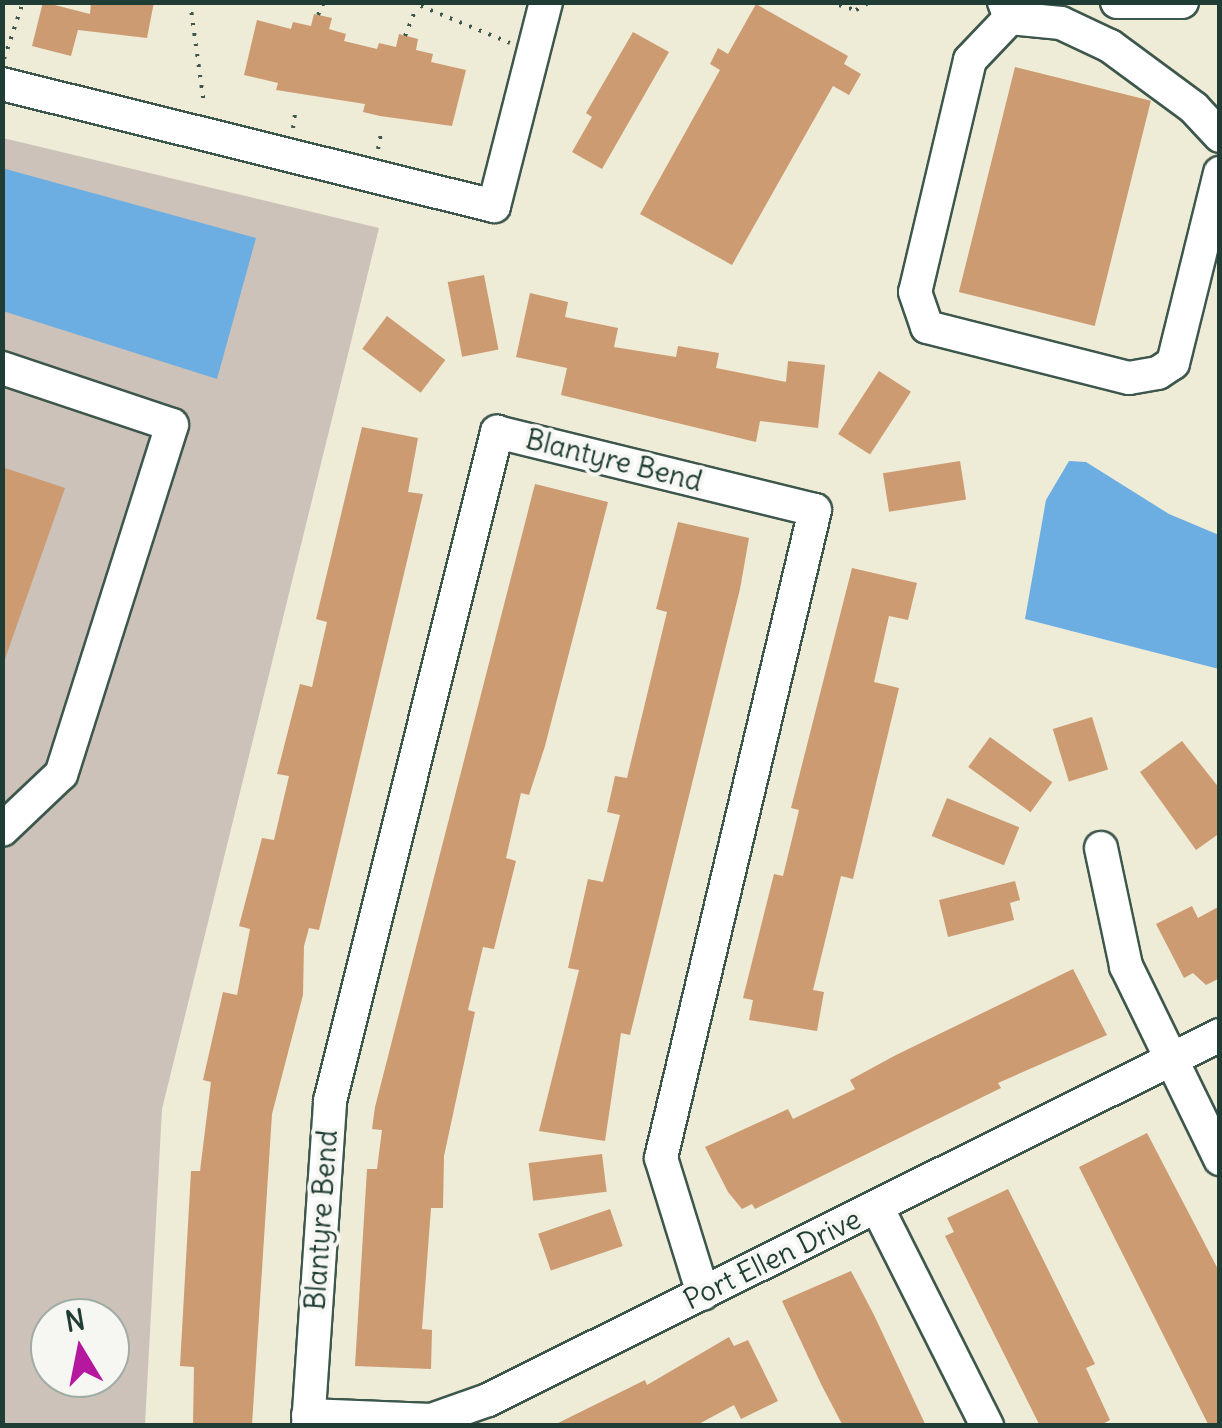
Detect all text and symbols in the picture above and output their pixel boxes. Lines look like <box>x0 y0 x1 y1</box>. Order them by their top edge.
street label: Blantyre Bend <box>522 422 706 498</box>
street label: Blantyre Bend <box>298 1129 344 1311</box>
street label: Port Ellen Drive <box>678 1202 866 1316</box>
north arrow <box>30 1298 130 1398</box>
text: N <box>62 1301 88 1340</box>

